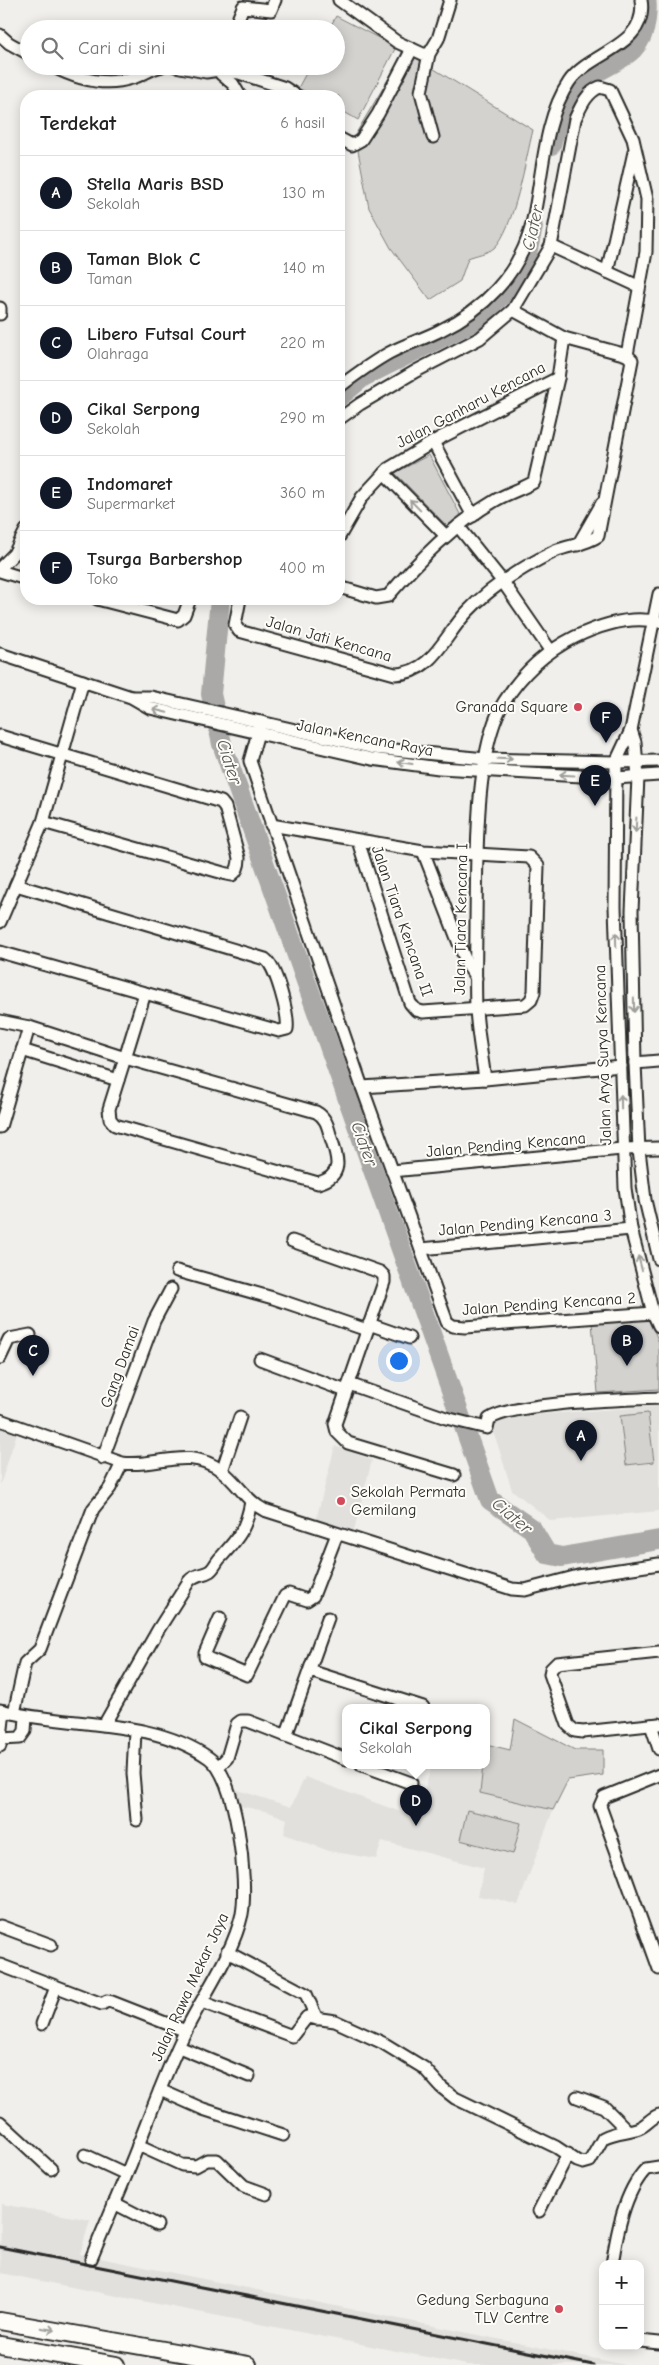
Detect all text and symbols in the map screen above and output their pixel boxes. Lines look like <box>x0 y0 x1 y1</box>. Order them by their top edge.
search box <box>20 20 345 75</box>
icon: search <box>38 34 66 62</box>
text: Cari di sini <box>78 37 165 59</box>
text: Terdekat <box>40 111 116 135</box>
text: 6 hasil <box>280 114 325 132</box>
text: Stella Maris BSD <box>87 173 224 195</box>
text: A <box>52 184 60 202</box>
text: 130 m <box>282 184 325 202</box>
text: Sekolah <box>87 195 140 213</box>
water label: Ciater <box>518 203 548 253</box>
text: Taman Blok C <box>87 248 200 270</box>
text: B <box>51 259 61 277</box>
text: 140 m <box>283 259 325 277</box>
text: Taman <box>87 270 132 288</box>
text: Libero Futsal Court <box>87 323 246 345</box>
text: C <box>51 334 61 352</box>
text: 220 m <box>280 334 325 352</box>
text: Olahraga <box>87 345 149 363</box>
street label: Jalan Ganharu Kencana <box>394 358 548 452</box>
text: Cikal Serpong <box>87 398 201 420</box>
text: D <box>51 409 61 427</box>
text: 290 m <box>280 409 325 427</box>
text: Sekolah <box>87 420 140 438</box>
text: Indomaret <box>87 473 172 495</box>
text: E <box>51 484 61 502</box>
text: 360 m <box>280 484 325 502</box>
text: Supermarket <box>87 495 175 513</box>
one-way arrow <box>409 499 421 511</box>
text: Tsurga Barbershop <box>87 548 243 570</box>
text: F <box>51 559 61 577</box>
text: 400 m <box>279 559 325 577</box>
text: Toko <box>87 570 118 588</box>
street label: Jalan Jati Kencana <box>264 612 394 666</box>
place label: Granada Square <box>455 698 568 716</box>
marker: Granada Square <box>572 701 584 713</box>
pin: F <box>590 702 622 743</box>
one-way arrow <box>153 706 169 715</box>
street label: Jalan Kencana Raya <box>295 716 435 760</box>
water label: Ciater <box>212 737 246 788</box>
one-way arrow <box>496 754 513 764</box>
one-way arrow <box>397 758 413 768</box>
pin: E <box>579 765 611 806</box>
one-way arrow <box>559 771 575 780</box>
one-way arrow <box>631 817 640 833</box>
street label: Jalan Tiara Kencana II <box>368 843 436 999</box>
street label: Jalan Tiara Kencana I <box>451 843 471 995</box>
one-way arrow <box>611 932 621 948</box>
street label: Jalan Arya Surya Kencana <box>591 965 615 1145</box>
one-way arrow <box>629 996 639 1013</box>
one-way arrow <box>617 1094 626 1110</box>
water label: Ciater <box>346 1119 382 1170</box>
street label: Jalan Pending Kencana <box>425 1129 587 1161</box>
street label: Jalan Pending Kencana 3 <box>438 1206 612 1240</box>
one-way arrow <box>635 1255 644 1271</box>
street label: Jalan Pending Kencana 2 <box>462 1289 636 1319</box>
street label: Gang Damai <box>97 1324 143 1410</box>
pin: B <box>611 1325 643 1366</box>
pin: C <box>17 1335 49 1376</box>
your location <box>386 1348 412 1374</box>
pin: A <box>565 1420 597 1461</box>
place label: Sekolah Permata Gemilang <box>351 1483 466 1519</box>
water label: Ciater <box>488 1493 537 1539</box>
marker: Sekolah Permata Gemilang <box>335 1495 347 1507</box>
popup <box>342 1704 490 1769</box>
text: Cikal Serpong <box>359 1717 473 1739</box>
text: Sekolah <box>359 1739 412 1757</box>
pin: D <box>400 1785 432 1826</box>
street label: Jalan Rawa Mekar Jaya <box>148 1910 232 2064</box>
map controls <box>599 2260 644 2350</box>
button: + <box>599 2260 644 2305</box>
place label: Gedung Serbaguna TLV Centre <box>416 2291 549 2327</box>
marker: Gedung Serbaguna TLV Centre <box>553 2303 565 2315</box>
button: − <box>599 2305 644 2350</box>
one-way arrow <box>40 2324 56 2334</box>

